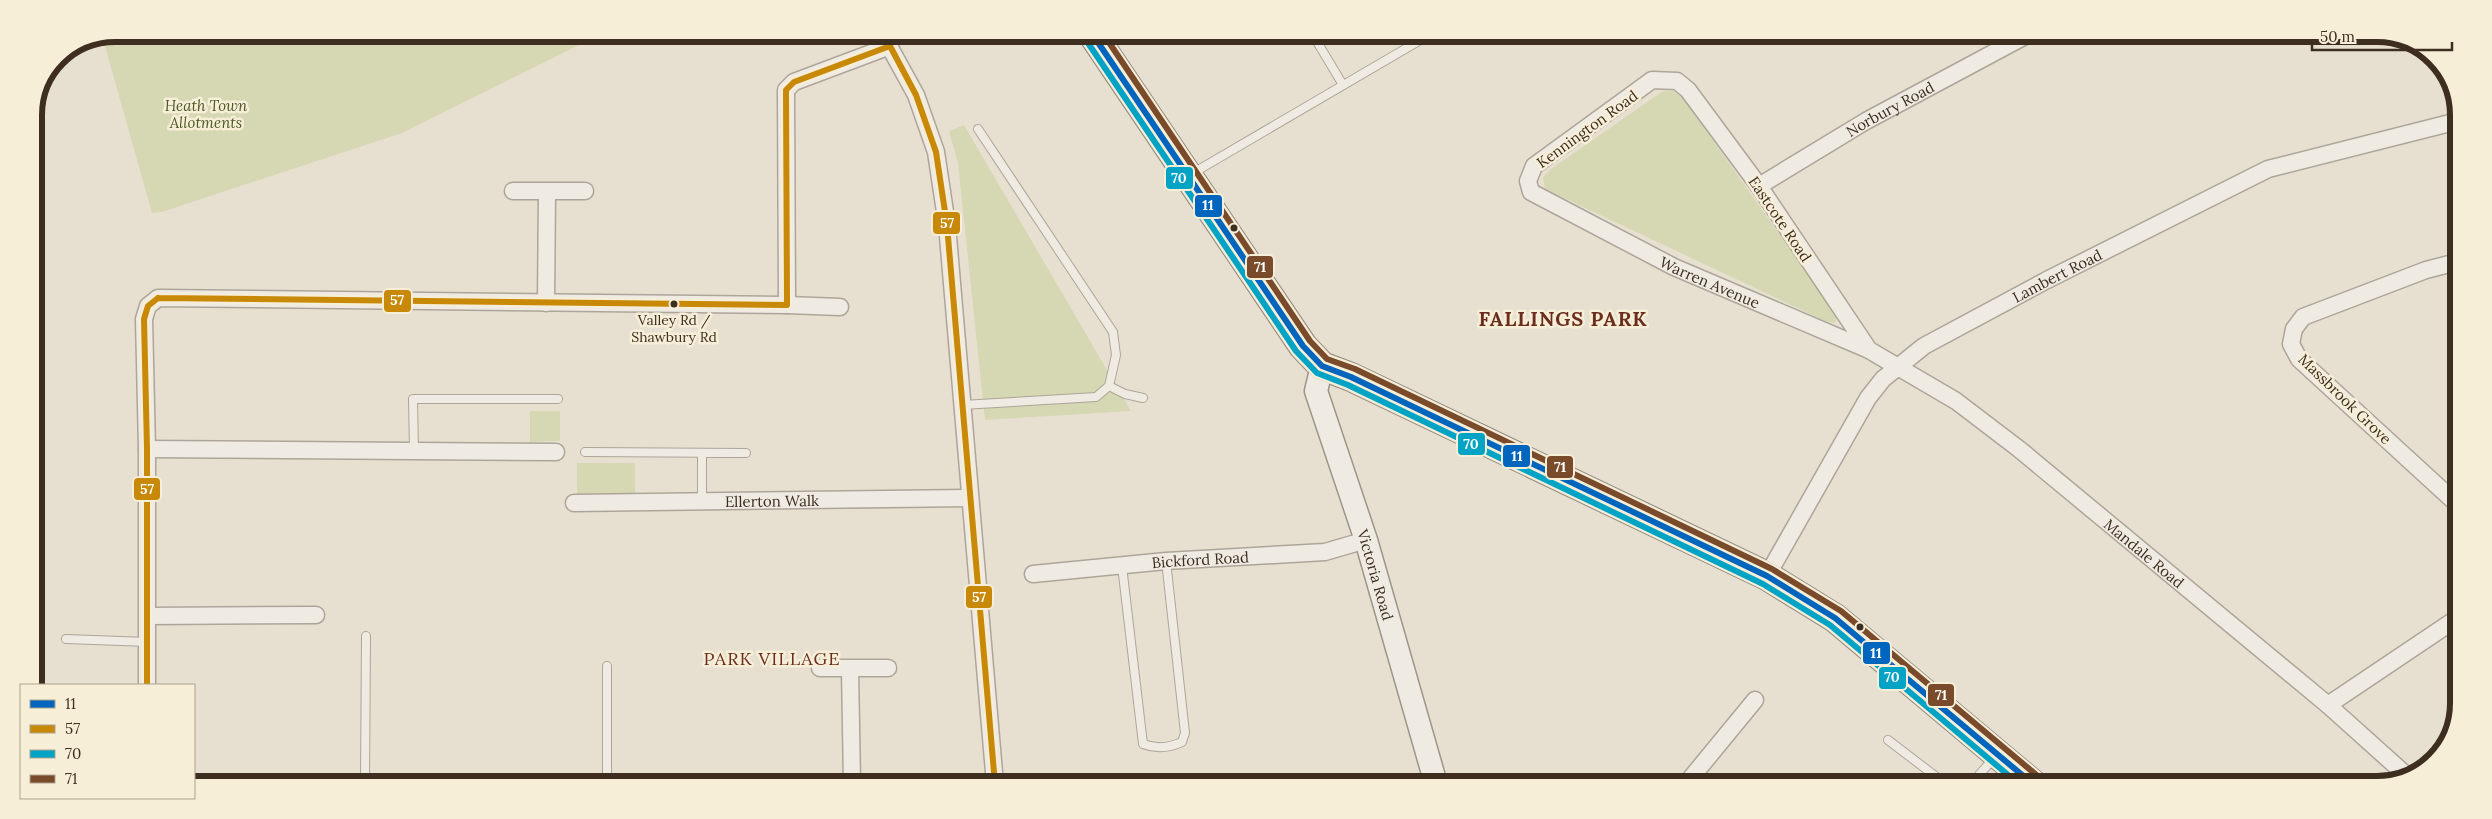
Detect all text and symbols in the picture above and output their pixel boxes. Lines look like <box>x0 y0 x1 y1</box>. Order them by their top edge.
scale bar <box>2312 20 2452 52</box>
text: 50 m <box>2320 27 2355 46</box>
street label: Norbury Road <box>1842 77 1937 141</box>
street label: Kennington Road <box>1533 86 1641 172</box>
park label: Heath Town Allotments <box>165 96 248 132</box>
line badge: 70 <box>1165 166 1194 190</box>
text: 70 <box>1171 169 1187 187</box>
street label: Eastcote Road <box>1744 173 1816 265</box>
line badge: 11 <box>1194 194 1223 218</box>
text: 11 <box>1202 196 1214 214</box>
line badge: 57 <box>932 211 961 235</box>
text: 57 <box>940 214 954 232</box>
unlabelled marker <box>1229 223 1239 233</box>
street label: Lambert Road <box>2009 245 2105 306</box>
street label: Warren Avenue <box>1657 252 1763 312</box>
line badge: 71 <box>1246 255 1274 279</box>
text: 71 <box>1254 258 1266 276</box>
line badge: 57 <box>383 289 412 313</box>
text: 57 <box>390 291 404 309</box>
marker: Valley Rd / Shawbury Rd <box>669 299 679 309</box>
district label: FALLINGS PARK <box>1478 306 1648 331</box>
place label: Valley Rd / Shawbury Rd <box>631 311 717 346</box>
street label: Massbrook Grove <box>2294 350 2396 448</box>
line badge: 70 <box>1457 432 1486 456</box>
text: 70 <box>1463 435 1479 453</box>
line badge: 11 <box>1502 444 1531 468</box>
text: 11 <box>1511 447 1523 465</box>
line badge: 71 <box>1546 455 1574 479</box>
text: 71 <box>1554 458 1566 476</box>
line badge: 57 <box>133 477 161 501</box>
text: 57 <box>140 480 154 498</box>
street label: Ellerton Walk <box>725 490 819 511</box>
street label: Mandale Road <box>2100 514 2188 592</box>
street label: Victoria Road <box>1353 526 1398 622</box>
street label: Bickford Road <box>1151 547 1250 572</box>
line badge: 57 <box>965 585 993 609</box>
text: 57 <box>972 588 986 606</box>
unlabelled marker <box>1855 622 1865 632</box>
line badge: 11 <box>1862 641 1891 665</box>
text: 11 <box>1870 644 1882 662</box>
district label: PARK VILLAGE <box>704 647 840 670</box>
line badge: 70 <box>1878 666 1907 690</box>
text: 70 <box>1884 668 1900 686</box>
line badge: 71 <box>1927 683 1955 707</box>
legend <box>20 684 195 799</box>
text: 71 <box>1935 686 1947 704</box>
text: 11 <box>65 694 76 713</box>
text: 57 <box>65 719 80 738</box>
text: 70 <box>65 744 81 763</box>
text: 71 <box>65 769 77 788</box>

